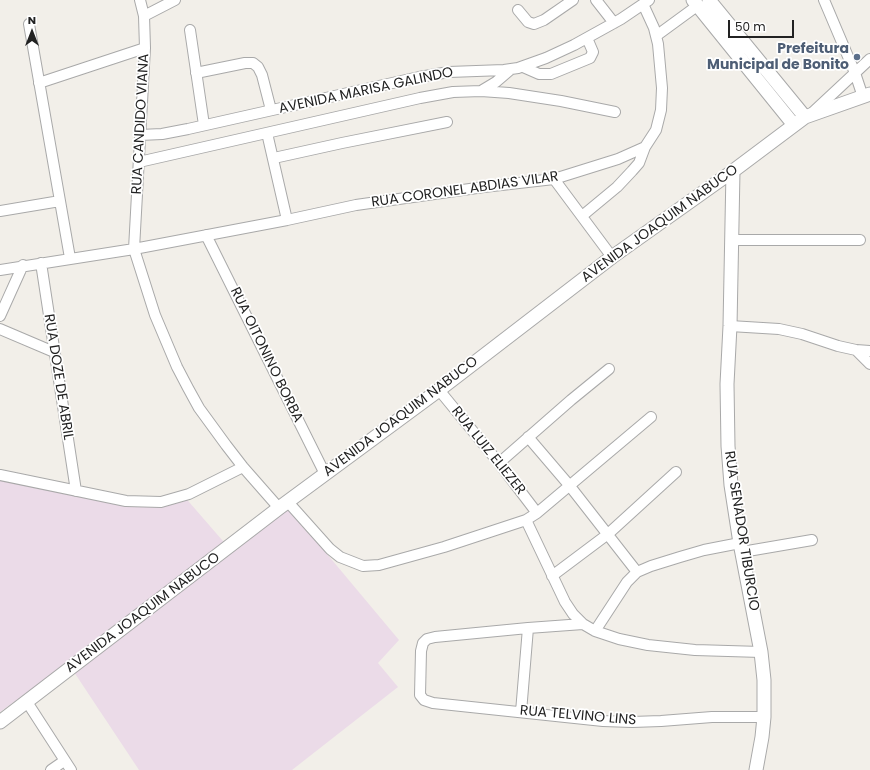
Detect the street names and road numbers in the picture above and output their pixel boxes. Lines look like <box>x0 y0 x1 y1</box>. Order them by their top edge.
street label: RUA CANDIDO VIANA <box>129 53 153 195</box>
street label: AVENIDA MARISA GALINDO <box>277 64 455 118</box>
street label: AVENIDA JOAQUIM NABUCO <box>579 162 741 286</box>
street label: RUA CORONEL ABDIAS VILAR <box>370 169 560 211</box>
street label: RUA OITONINO BORBA <box>226 285 306 425</box>
street label: RUA DOZE DE ABRIL <box>40 313 76 441</box>
street label: AVENIDA JOAQUIM NABUCO <box>320 353 482 481</box>
street label: RUA LUIZ ELIEZER <box>447 404 529 498</box>
street label: RUA SENADOR TIBURCIO <box>720 450 762 612</box>
street label: AVENIDA JOAQUIM NABUCO <box>62 549 224 677</box>
street label: RUA TELVINO LINS <box>519 703 637 729</box>

